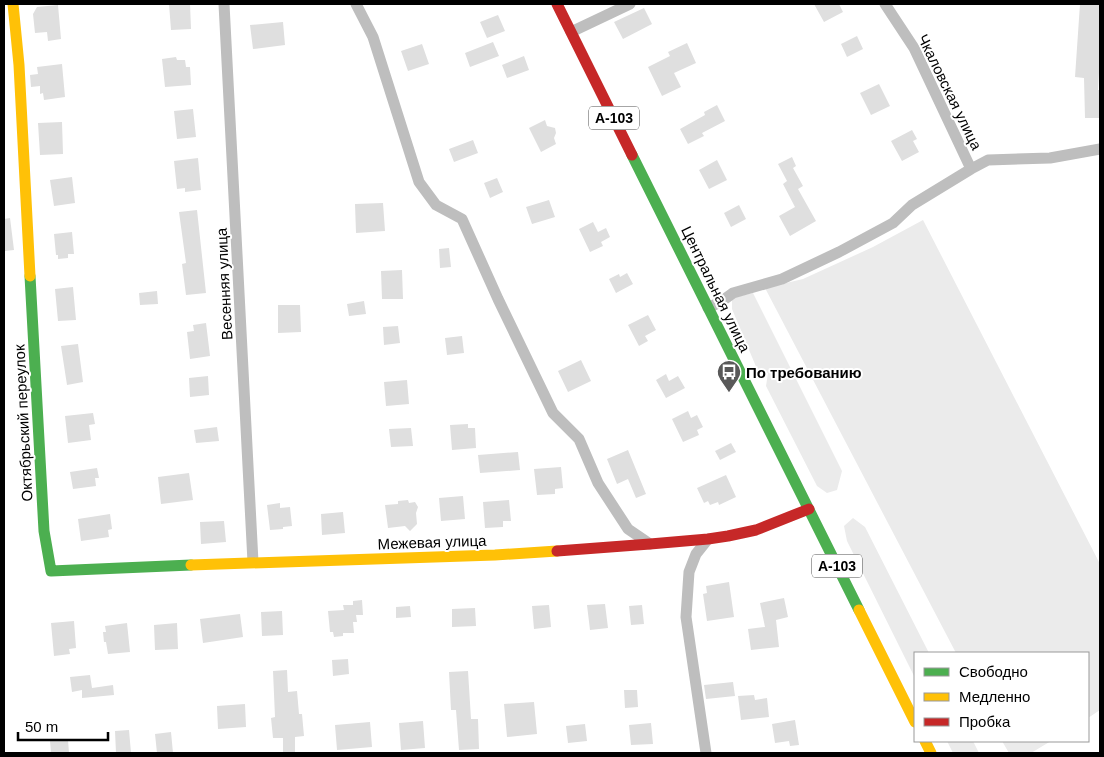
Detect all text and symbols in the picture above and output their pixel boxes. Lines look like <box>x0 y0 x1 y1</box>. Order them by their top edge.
street label: Чкаловская улица <box>915 31 986 153</box>
road number: А-103 <box>589 106 639 130</box>
street label: Центральная улица <box>678 223 754 355</box>
street label: Весенняя улица <box>213 227 235 341</box>
street label: Октябрьский переулок <box>10 344 36 502</box>
bus stop icon: По требованию <box>716 359 742 393</box>
place label: По требованию <box>746 364 862 381</box>
street label: Межевая улица <box>377 532 487 552</box>
road number: А-103 <box>812 554 862 578</box>
legend <box>914 652 1089 742</box>
text: Свободно <box>959 663 1028 680</box>
text: Медленно <box>959 688 1030 705</box>
scale bar <box>18 710 108 742</box>
text: Пробка <box>959 713 1011 730</box>
text: 50 m <box>25 718 58 735</box>

